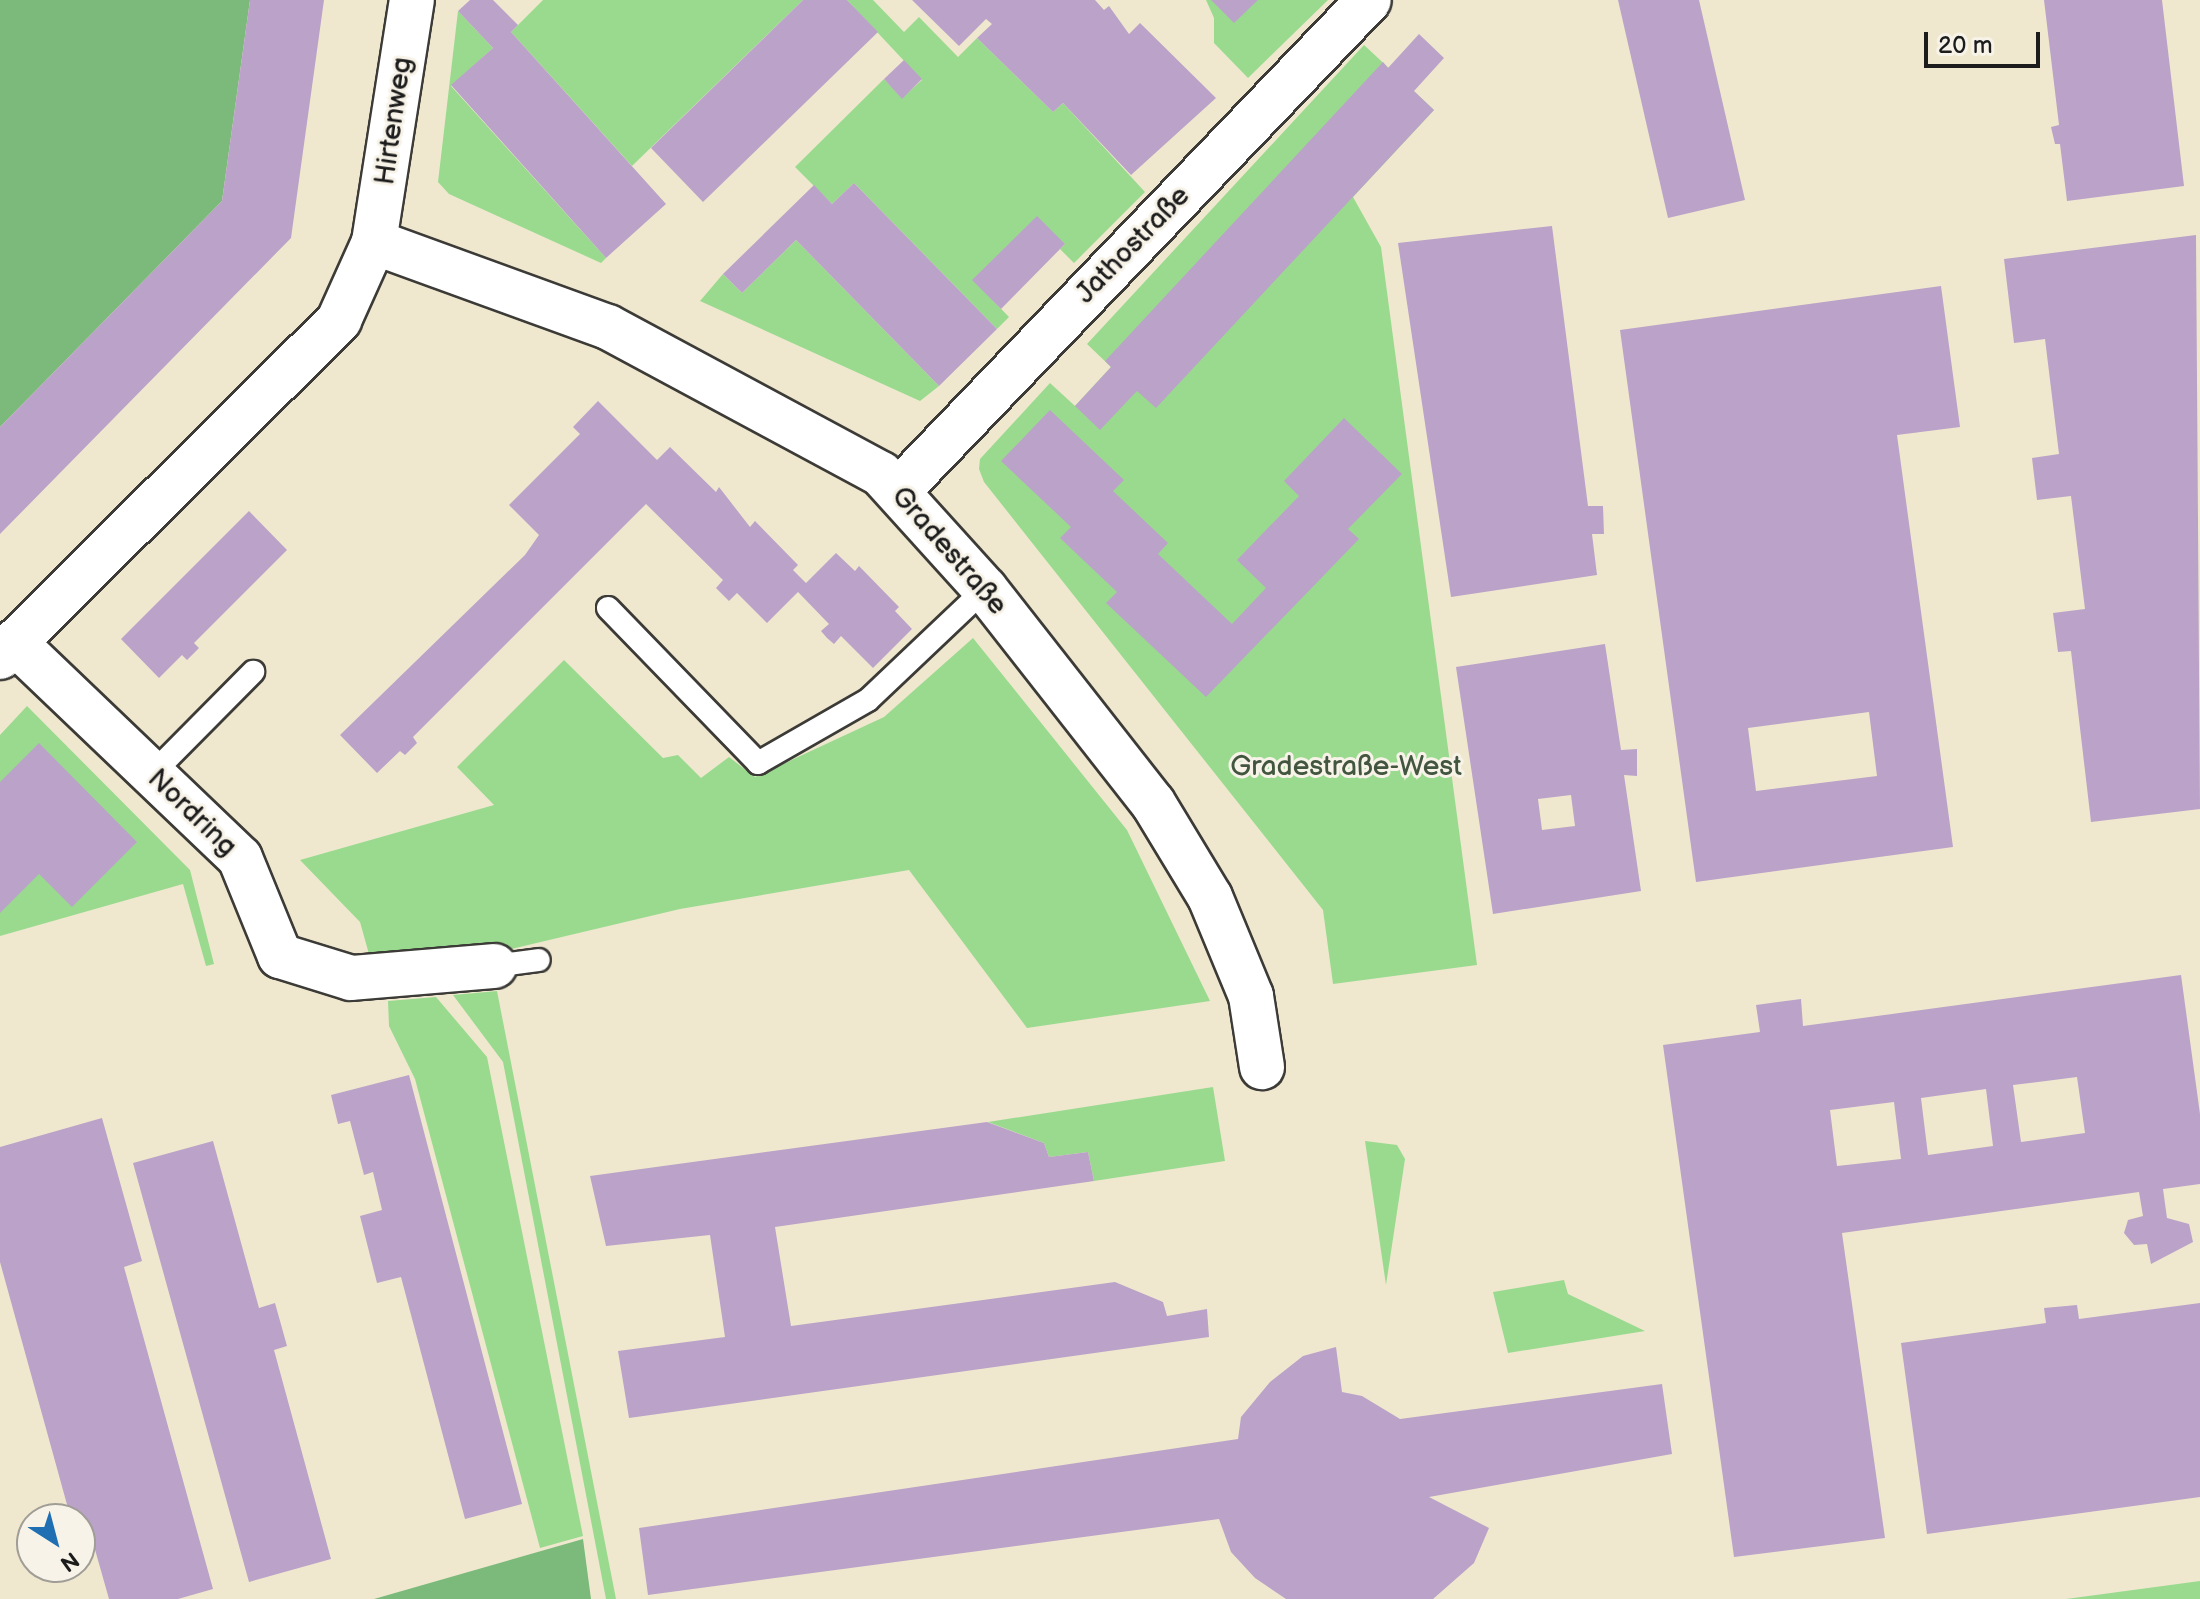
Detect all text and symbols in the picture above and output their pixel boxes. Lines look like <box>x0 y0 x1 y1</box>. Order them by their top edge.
scale bar <box>1928 16 2044 66</box>
text: 20 m <box>1938 31 1993 60</box>
street label: Hirtenweg <box>368 55 420 187</box>
street label: Jathostraße <box>1069 179 1197 311</box>
street label: Gradestraße <box>884 480 1014 622</box>
park label: Gradestraße-West <box>1230 750 1462 784</box>
street label: Nordring <box>140 762 244 864</box>
north arrow <box>16 1503 96 1583</box>
text: N <box>55 1545 84 1577</box>

